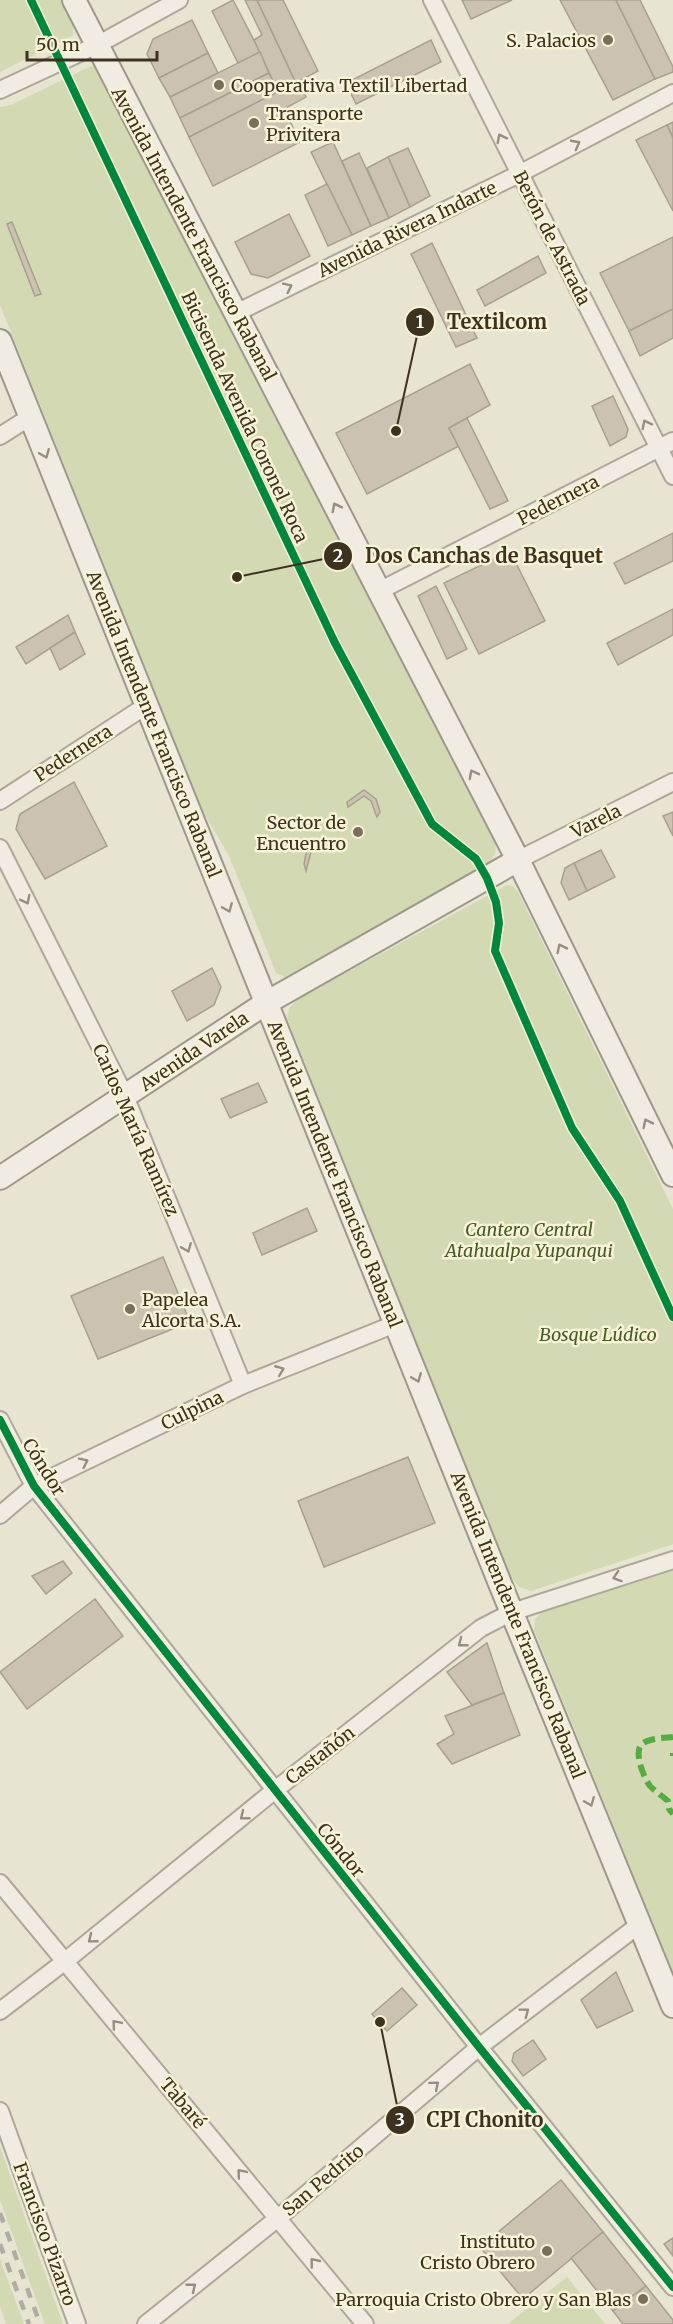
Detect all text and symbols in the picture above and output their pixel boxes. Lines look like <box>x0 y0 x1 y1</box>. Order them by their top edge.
scale bar <box>27 24 158 62</box>
place label: S. Palacios <box>506 29 596 52</box>
text: 50 m <box>36 33 80 56</box>
marker: S. Palacios <box>601 33 615 47</box>
place label: Cooperativa Textil Libertad <box>231 74 467 97</box>
marker: Cooperativa Textil Libertad <box>212 78 226 92</box>
street label: Avenida Intendente Francisco Rabanal <box>106 82 282 385</box>
place label: Transporte Privitera <box>266 102 363 146</box>
marker: Transporte Privitera <box>247 116 261 130</box>
one-way arrow <box>497 133 508 144</box>
one-way arrow <box>569 140 580 151</box>
street label: Berón de Astrada <box>508 167 596 309</box>
street label: Avenida Rivera Indarte <box>313 176 500 283</box>
one-way arrow <box>282 282 293 294</box>
street label: Bicisenda Avenida Coronel Roca <box>177 288 314 547</box>
callout: Textilcom <box>405 303 559 341</box>
text: Textilcom <box>447 309 547 334</box>
text: 1 <box>416 310 424 333</box>
one-way arrow <box>642 419 654 430</box>
one-way arrow <box>38 448 50 459</box>
street label: Pedernera <box>513 470 603 530</box>
one-way arrow <box>332 503 343 513</box>
callout: Dos Canchas de Basquet <box>323 537 615 575</box>
text: Dos Canchas de Basquet <box>365 543 603 568</box>
text: 2 <box>333 544 343 567</box>
street label: Avenida Intendente Francisco Rabanal <box>81 566 227 881</box>
street label: Pedernera <box>30 719 117 787</box>
one-way arrow <box>469 769 480 780</box>
street label: Varela <box>566 799 625 844</box>
place label: Sector de Encuentro <box>256 811 346 855</box>
marker: Sector de Encuentro <box>351 825 365 839</box>
one-way arrow <box>19 894 31 905</box>
one-way arrow <box>221 901 233 912</box>
one-way arrow <box>557 943 569 954</box>
street label: Avenida Varela <box>134 1006 253 1096</box>
street label: Avenida Intendente Francisco Rabanal <box>262 1016 408 1331</box>
street label: Carlos María Ramírez <box>88 1040 185 1220</box>
one-way arrow <box>643 1118 655 1129</box>
park label: Cantero Central Atahualpa Yupanqui <box>443 1218 613 1262</box>
one-way arrow <box>180 1241 192 1252</box>
place label: Papelea Alcorta S.A. <box>141 1288 241 1332</box>
marker: Papelea Alcorta S.A. <box>123 1302 137 1316</box>
park label: Bosque Lúdico <box>539 1323 657 1346</box>
one-way arrow <box>274 1365 285 1377</box>
one-way arrow <box>410 1372 422 1383</box>
street label: Culpina <box>157 1385 227 1435</box>
street label: Cóndor <box>17 1434 71 1500</box>
one-way arrow <box>78 1457 89 1469</box>
street label: Avenida Intendente Francisco Rabanal <box>445 1467 591 1782</box>
one-way arrow <box>612 1570 623 1583</box>
one-way arrow <box>458 1635 469 1646</box>
street label: Castañón <box>281 1721 359 1789</box>
one-way arrow <box>583 1796 595 1807</box>
one-way arrow <box>239 1808 250 1819</box>
street label: Cóndor <box>312 1818 370 1882</box>
one-way arrow <box>88 1932 99 1943</box>
one-way arrow <box>519 2008 530 2019</box>
one-way arrow <box>112 2019 123 2030</box>
street label: Tabaré <box>155 2073 211 2133</box>
one-way arrow <box>428 2081 439 2092</box>
callout: CPI Chonito <box>385 2101 556 2139</box>
text: CPI Chonito <box>427 2107 544 2132</box>
text: 3 <box>395 2108 405 2131</box>
street label: San Pedrito <box>277 2139 369 2221</box>
street label: Francisco Pizarro <box>8 2159 82 2309</box>
one-way arrow <box>237 2169 248 2180</box>
place label: Instituto Cristo Obrero <box>420 2230 535 2274</box>
marker: Instituto Cristo Obrero <box>540 2244 554 2258</box>
one-way arrow <box>311 2258 322 2269</box>
one-way arrow <box>185 2284 196 2295</box>
place label: Parroquia Cristo Obrero y San Blas <box>335 2288 631 2311</box>
marker: Parroquia Cristo Obrero y San Blas <box>636 2292 650 2306</box>

